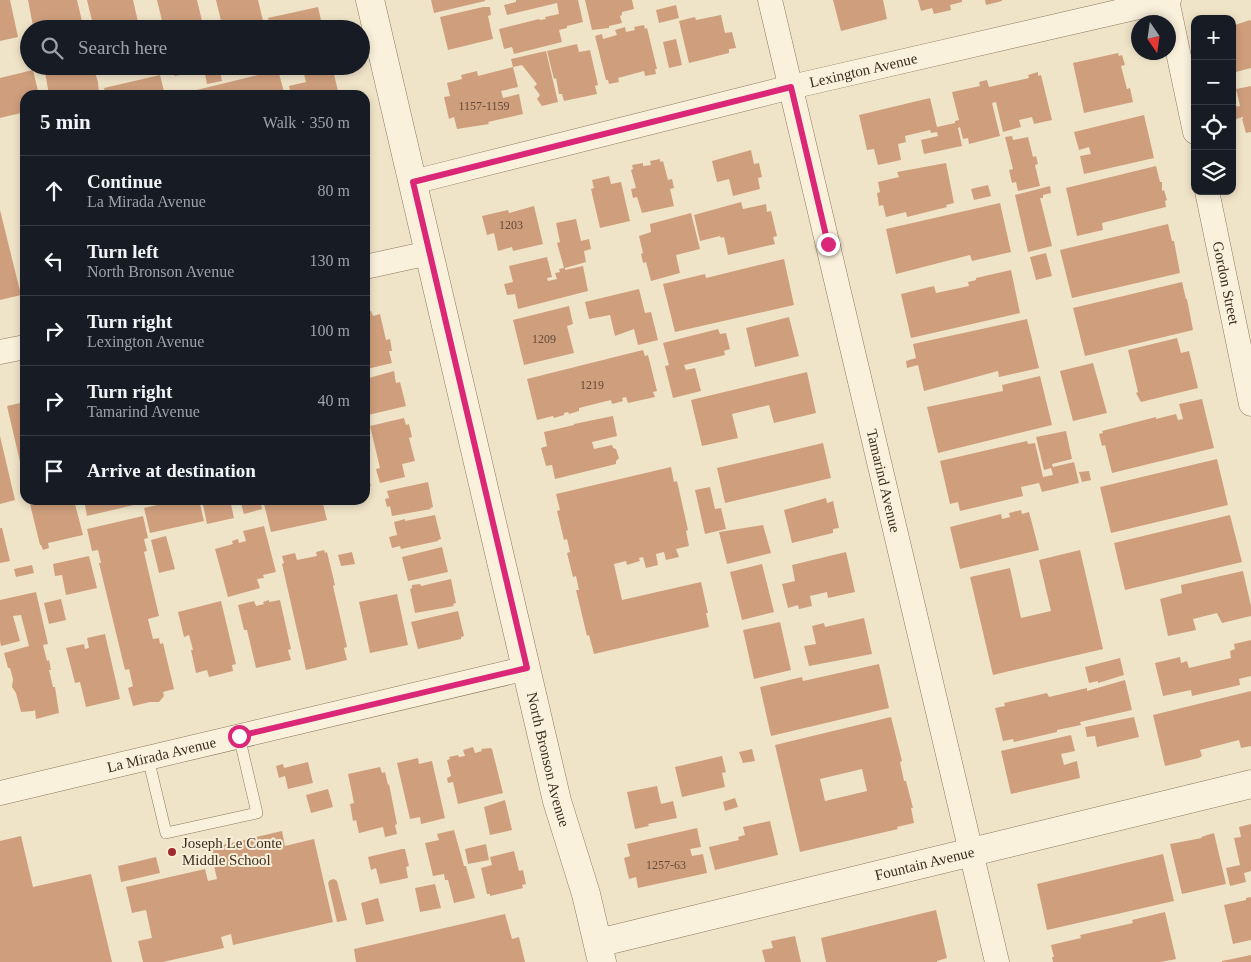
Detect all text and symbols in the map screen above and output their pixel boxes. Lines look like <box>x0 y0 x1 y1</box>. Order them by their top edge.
north arrow <box>1131 15 1176 60</box>
map controls <box>1191 15 1236 195</box>
button: + <box>1191 15 1236 60</box>
search box <box>20 20 370 75</box>
icon: search <box>38 34 66 62</box>
text: Search here <box>78 37 167 58</box>
street label: Lexington Avenue <box>808 50 919 91</box>
button: − <box>1191 60 1236 105</box>
house number: 1157-1159 <box>458 99 510 113</box>
button: locate <box>1191 105 1236 150</box>
text: 5 min <box>40 110 91 134</box>
text: Walk · 350 m <box>263 114 350 131</box>
button: layers <box>1191 150 1236 195</box>
text: Continue <box>87 171 162 192</box>
icon: ahead <box>40 177 68 205</box>
text: 80 m <box>318 182 350 199</box>
text: La Mirada Avenue <box>87 193 206 210</box>
house number: 1203 <box>499 218 523 232</box>
route end <box>817 233 840 256</box>
street label: Gordon Street <box>1210 240 1243 327</box>
text: Turn left <box>87 241 159 262</box>
icon: left <box>40 247 68 275</box>
text: 130 m <box>310 252 350 269</box>
text: North Bronson Avenue <box>87 263 234 280</box>
text: Turn right <box>87 311 172 332</box>
icon: right <box>40 317 68 345</box>
text: 100 m <box>310 322 350 339</box>
house number: 1209 <box>532 332 556 346</box>
text: Lexington Avenue <box>87 333 204 350</box>
house number: 1219 <box>580 378 604 392</box>
text: Turn right <box>87 381 172 402</box>
icon: right <box>40 387 68 415</box>
text: 40 m <box>318 392 350 409</box>
text: Tamarind Avenue <box>87 403 200 420</box>
street label: Tamarind Avenue <box>864 427 903 534</box>
icon: arrive <box>40 457 68 485</box>
text: Arrive at destination <box>87 460 256 481</box>
street label: North Bronson Avenue <box>524 690 573 829</box>
route start <box>228 725 251 748</box>
street label: La Mirada Avenue <box>105 734 218 775</box>
place label: Joseph Le Conte Middle School <box>182 835 282 868</box>
street label: Fountain Avenue <box>873 844 976 883</box>
marker: Joseph Le Conte Middle School <box>166 846 178 858</box>
house number: 1257-63 <box>646 858 686 872</box>

